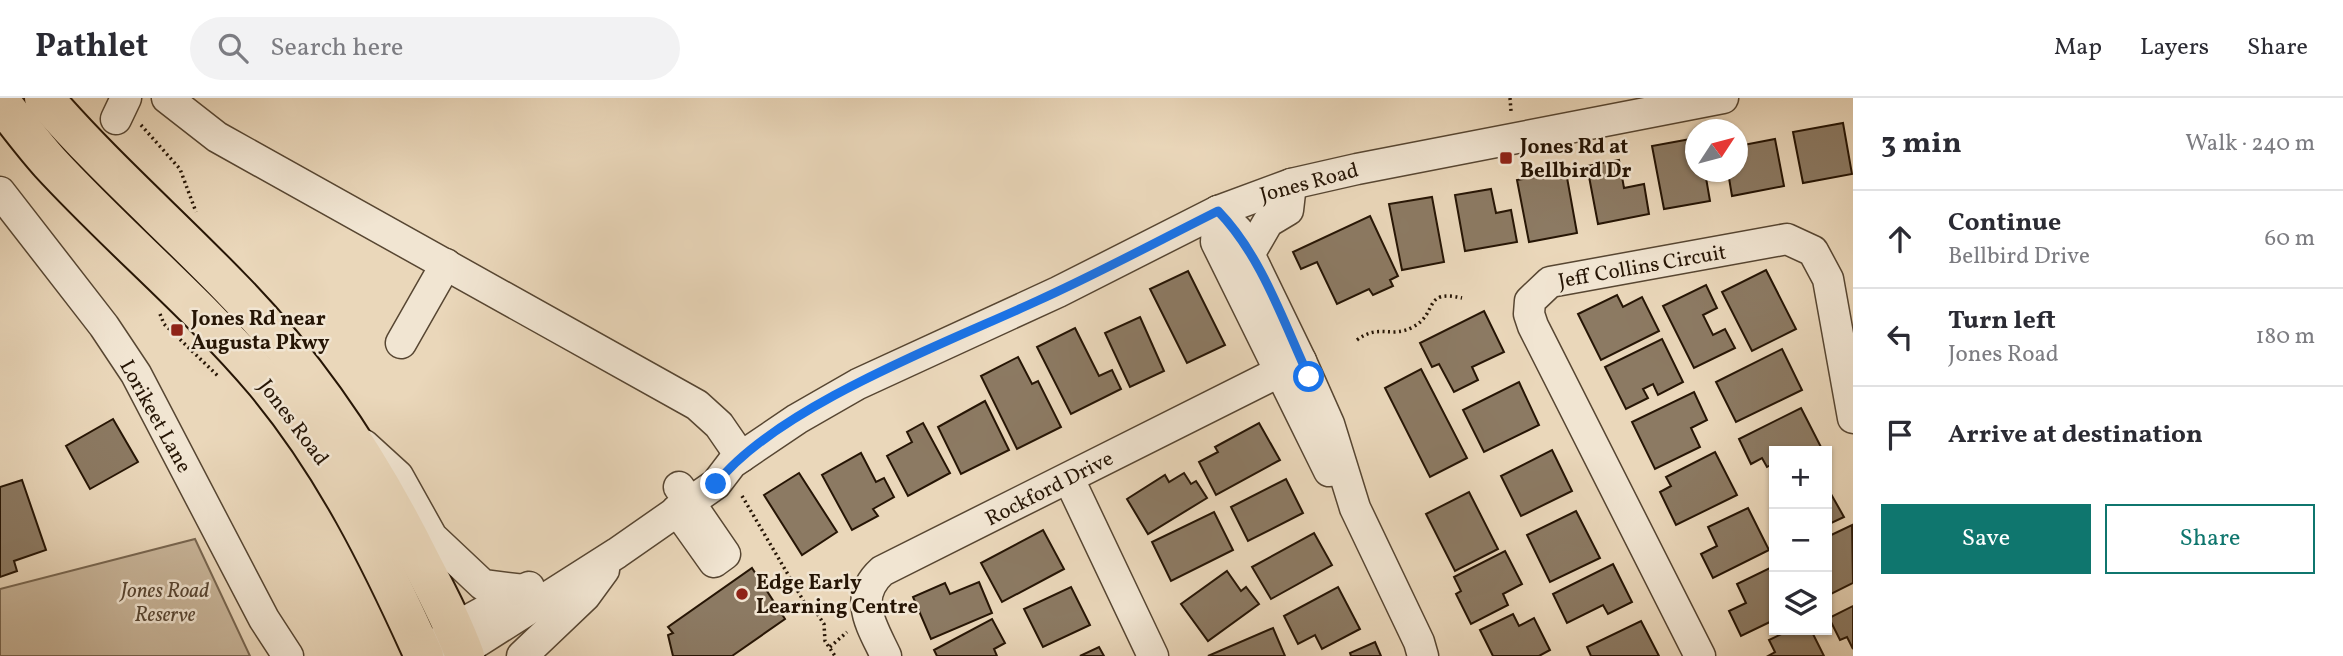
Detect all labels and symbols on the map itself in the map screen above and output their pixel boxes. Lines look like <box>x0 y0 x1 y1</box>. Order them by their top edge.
north arrow <box>1685 119 1748 182</box>
place label: Jones Rd at Bellbird Dr <box>1519 133 1631 186</box>
marker: Jones Rd at Bellbird Dr <box>1498 150 1514 166</box>
street label: Jones Road <box>1257 156 1362 211</box>
street label: Jeff Collins Circuit <box>1556 238 1729 297</box>
place label: Jones Rd near Augusta Pkwy <box>190 305 330 358</box>
marker: Jones Rd near Augusta Pkwy <box>169 322 185 338</box>
street label: Lorikeet Lane <box>112 355 198 479</box>
route start <box>1293 361 1324 392</box>
street label: Jones Road <box>251 374 335 472</box>
street label: Rockford Drive <box>981 445 1119 534</box>
route end <box>700 468 731 499</box>
place label: Edge Early Learning Centre <box>756 569 918 622</box>
park label: Jones Road Reserve <box>119 577 209 630</box>
marker: Edge Early Learning Centre <box>734 586 750 602</box>

